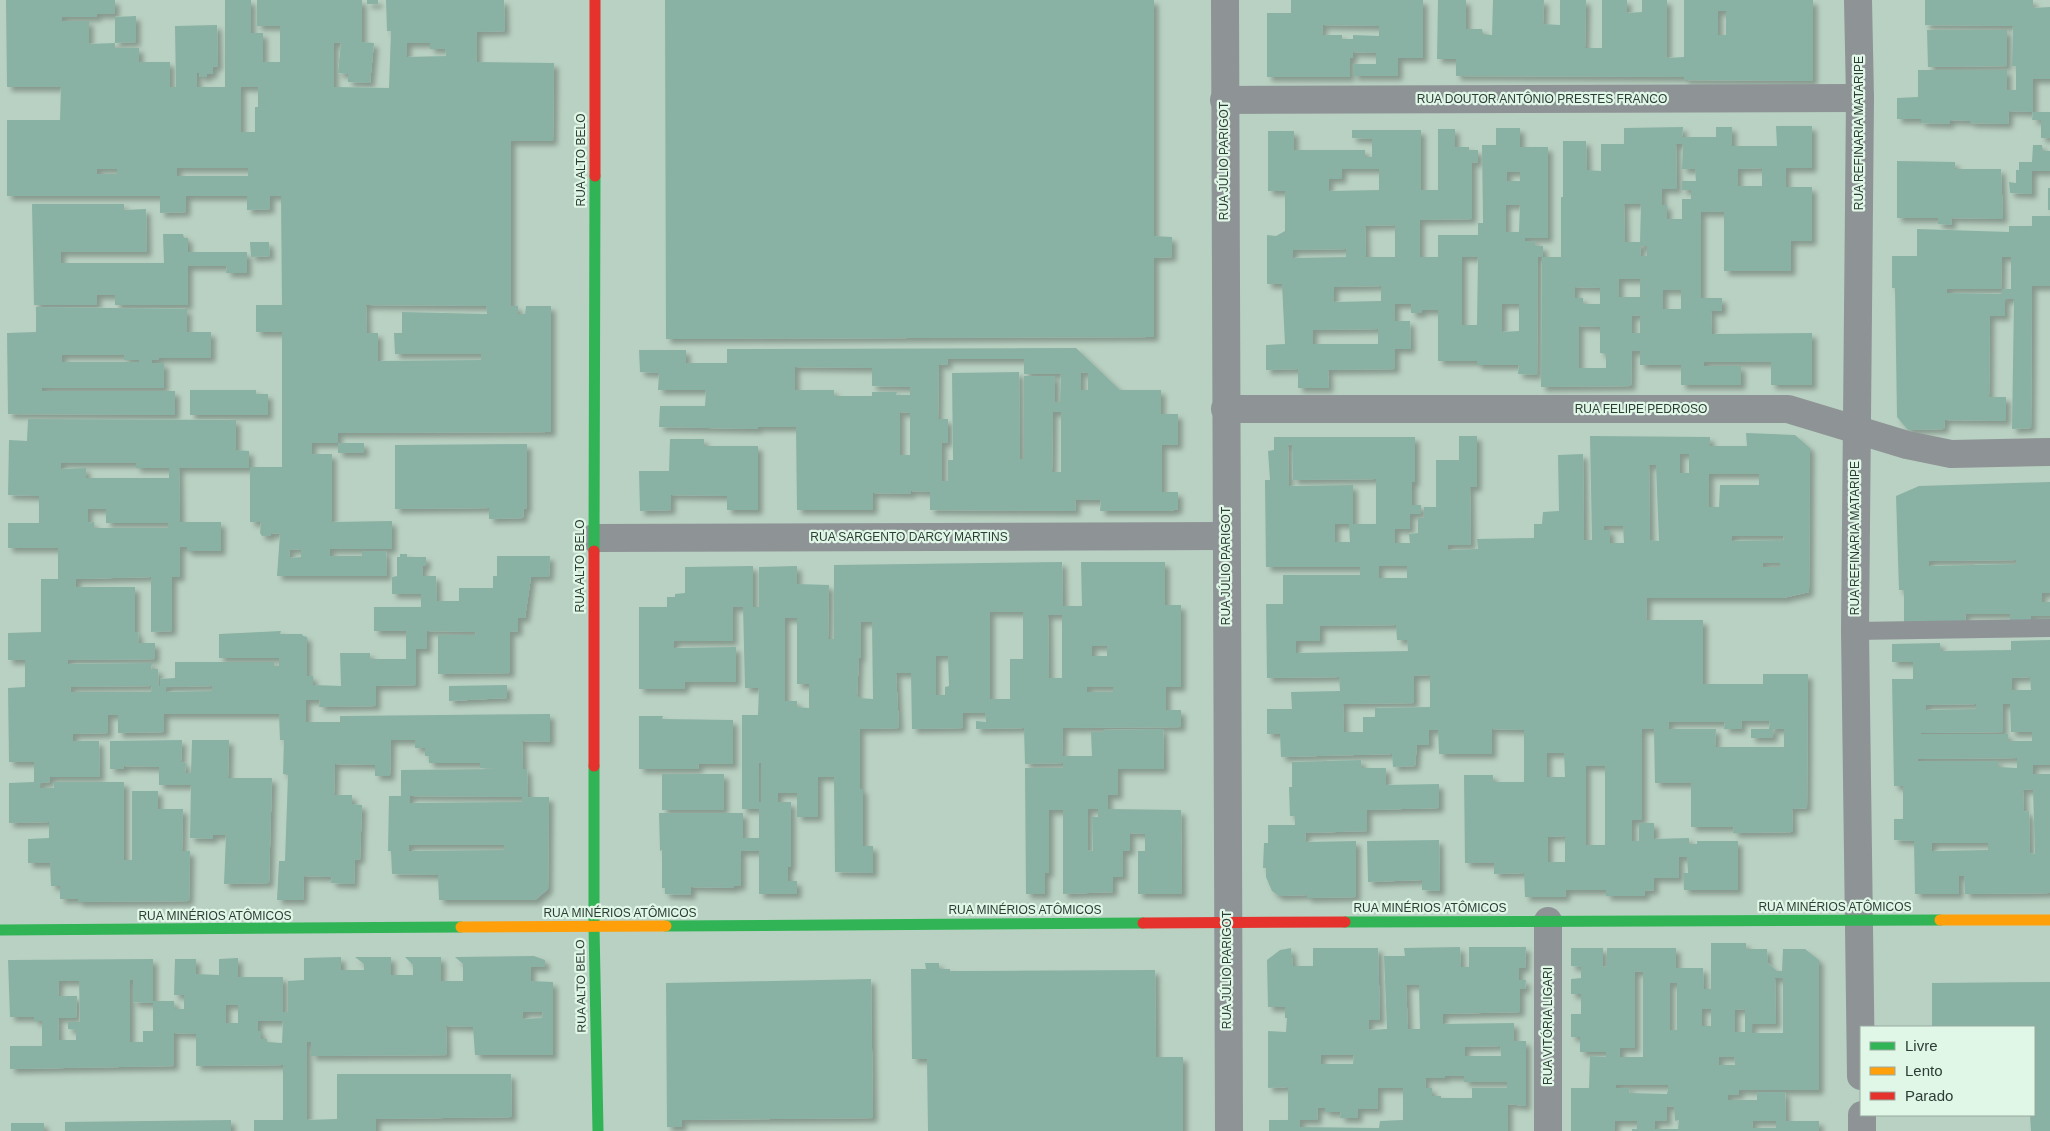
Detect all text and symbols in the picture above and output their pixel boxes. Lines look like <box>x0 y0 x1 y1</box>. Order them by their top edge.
street label: RUA REFINARIA MATARIPE <box>1852 56 1866 210</box>
street label: RUA DOUTOR ANTÔNIO PRESTES FRANCO <box>1417 91 1667 106</box>
street label: RUA JÚLIO PARIGOT <box>1216 101 1231 220</box>
street label: RUA ALTO BELO <box>574 114 588 206</box>
street label: RUA FELIPE PEDROSO <box>1575 402 1707 416</box>
street label: RUA REFINARIA MATARIPE <box>1848 461 1862 615</box>
street label: RUA JÚLIO PARIGOT <box>1218 506 1233 625</box>
street label: RUA ALTO BELO <box>573 520 587 612</box>
street label: RUA SARGENTO DARCY MARTINS <box>810 530 1008 544</box>
street label: RUA MINÉRIOS ATÔMICOS <box>1758 899 1912 914</box>
street label: RUA MINÉRIOS ATÔMICOS <box>1353 900 1507 915</box>
street label: RUA MINÉRIOS ATÔMICOS <box>948 902 1102 917</box>
street label: RUA MINÉRIOS ATÔMICOS <box>543 905 697 920</box>
street label: RUA MINÉRIOS ATÔMICOS <box>138 908 292 923</box>
street label: RUA JÚLIO PARIGOT <box>1219 910 1234 1029</box>
street label: RUA ALTO BELO <box>573 939 589 1033</box>
street label: RUA VITÓRIA LIGARI <box>1540 967 1555 1085</box>
legend <box>1860 1026 2035 1116</box>
text: Livre <box>1905 1037 1938 1054</box>
text: Lento <box>1905 1062 1943 1079</box>
text: Parado <box>1905 1087 1953 1104</box>

